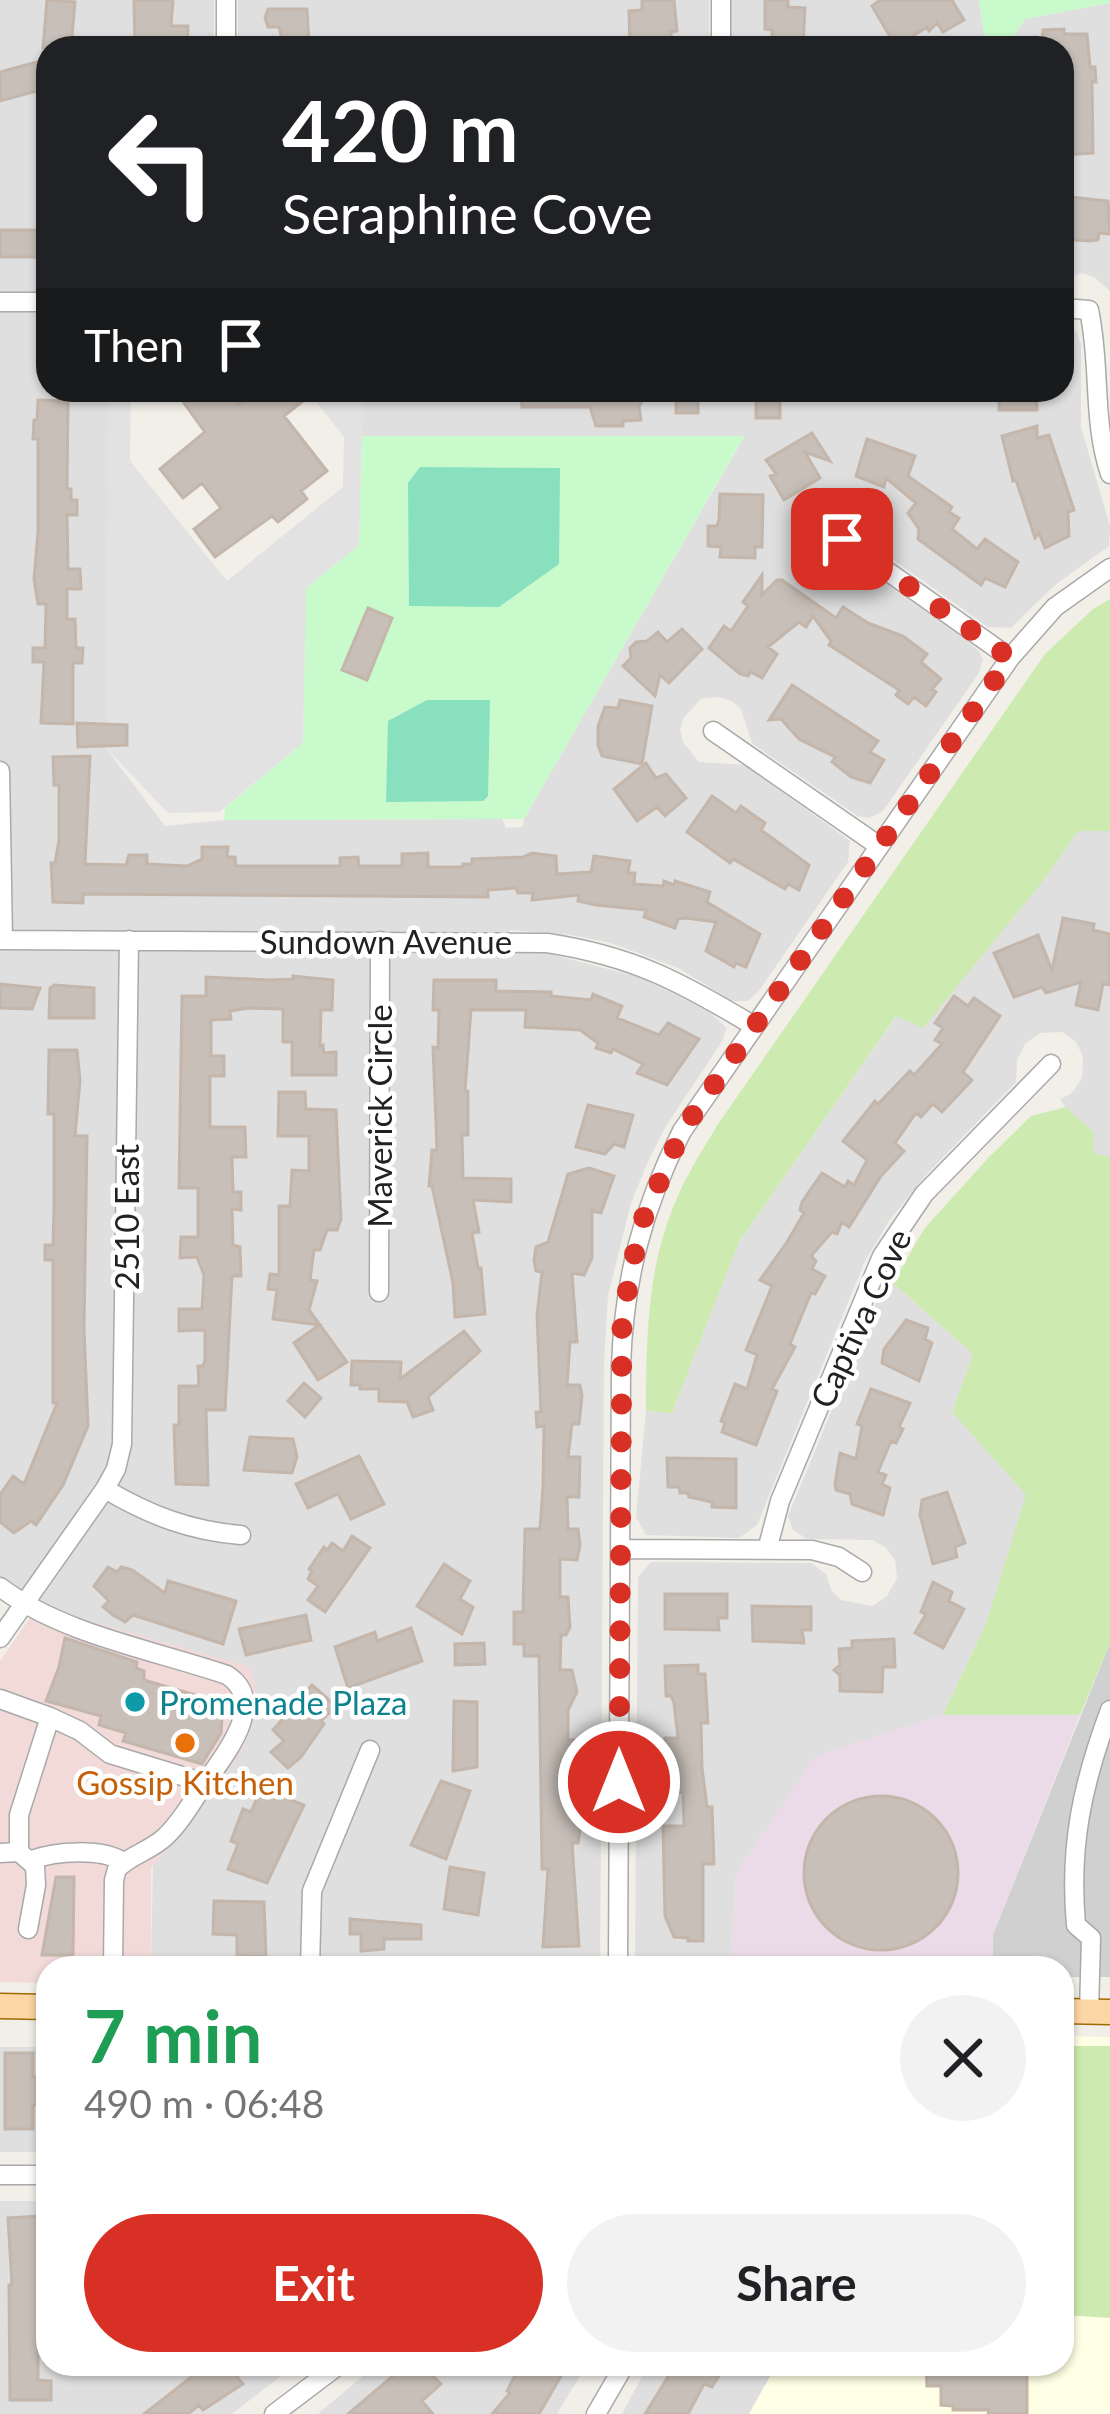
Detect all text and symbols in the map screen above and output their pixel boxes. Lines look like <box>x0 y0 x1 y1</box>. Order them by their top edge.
text: 420 m <box>282 79 519 180</box>
icon: left <box>84 84 240 240</box>
text: Seraphine Cove <box>282 181 653 246</box>
icon: arrive <box>208 312 274 378</box>
text: Then <box>84 318 184 372</box>
pin <box>791 488 893 590</box>
icon: arrive <box>809 506 875 572</box>
street label: Sundown Avenue <box>260 921 512 961</box>
street label: Maverick Circle <box>359 1004 399 1228</box>
street label: 2510 East <box>106 1144 146 1290</box>
street label: Captiva Cove <box>801 1222 919 1414</box>
place label: Promenade Plaza <box>159 1682 408 1722</box>
marker: Promenade Plaza <box>122 1689 148 1715</box>
position arrow <box>556 1719 682 1845</box>
marker: Gossip Kitchen <box>172 1730 198 1756</box>
place label: Gossip Kitchen <box>76 1762 294 1802</box>
text: 7 min <box>84 1992 262 2078</box>
button: close <box>900 1995 1026 2121</box>
text: 490 m · 06:48 <box>84 2080 324 2126</box>
button: Exit <box>84 2214 543 2352</box>
button: Share <box>567 2214 1026 2352</box>

